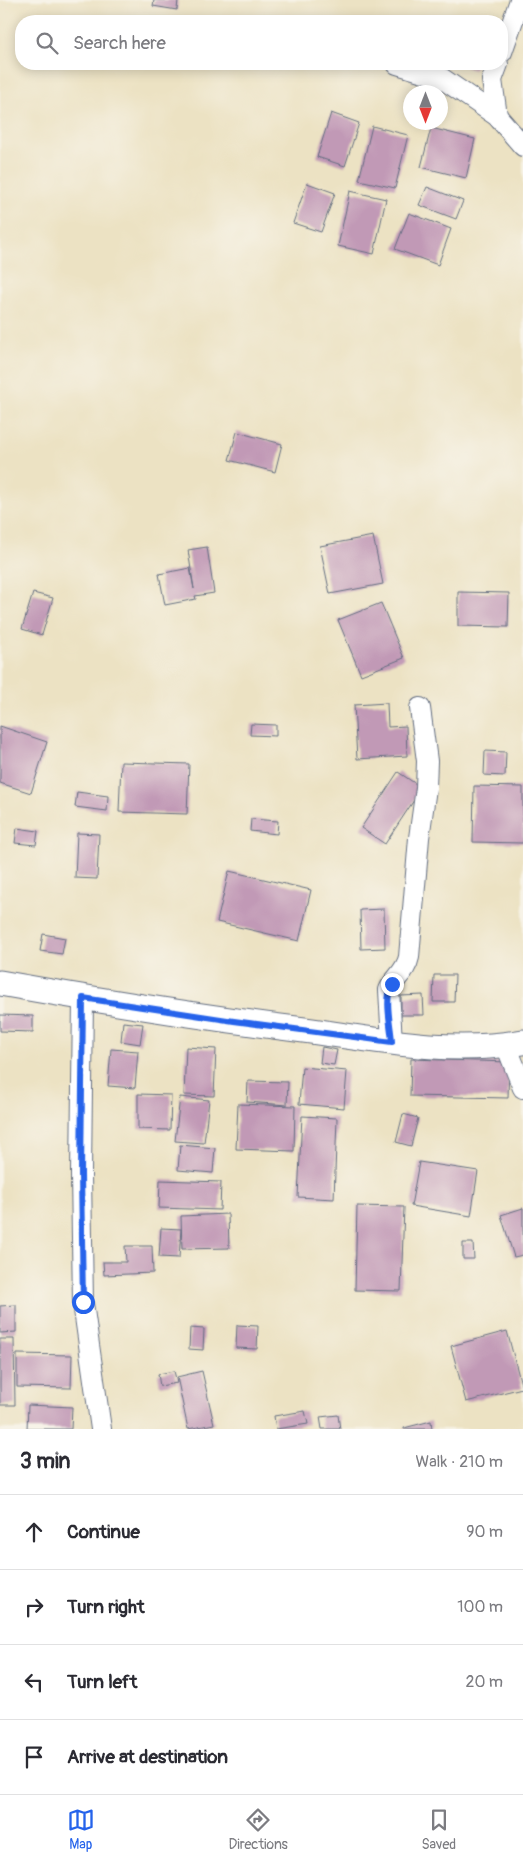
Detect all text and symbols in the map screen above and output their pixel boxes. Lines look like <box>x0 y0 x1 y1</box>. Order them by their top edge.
search box <box>15 15 508 70</box>
icon: search <box>33 29 61 57</box>
text: Search here <box>73 31 166 55</box>
north arrow <box>403 85 448 130</box>
route end <box>381 973 404 996</box>
route start <box>72 1291 95 1314</box>
text: 3 min <box>20 1448 70 1475</box>
text: Walk · 210 m <box>415 1452 503 1472</box>
icon: ahead <box>20 1518 48 1546</box>
text: Continue <box>67 1520 140 1544</box>
text: 90 m <box>466 1522 503 1542</box>
icon: right <box>20 1593 48 1621</box>
text: Turn right <box>67 1595 145 1619</box>
text: 100 m <box>457 1597 503 1617</box>
icon: left <box>20 1668 48 1696</box>
text: Turn left <box>67 1670 137 1694</box>
text: 20 m <box>465 1672 503 1692</box>
icon: arrive <box>20 1743 48 1771</box>
text: Arrive at destination <box>67 1745 228 1769</box>
tab: Map <box>67 1806 95 1853</box>
tab: Directions <box>228 1806 288 1853</box>
tab: Saved <box>421 1806 456 1853</box>

